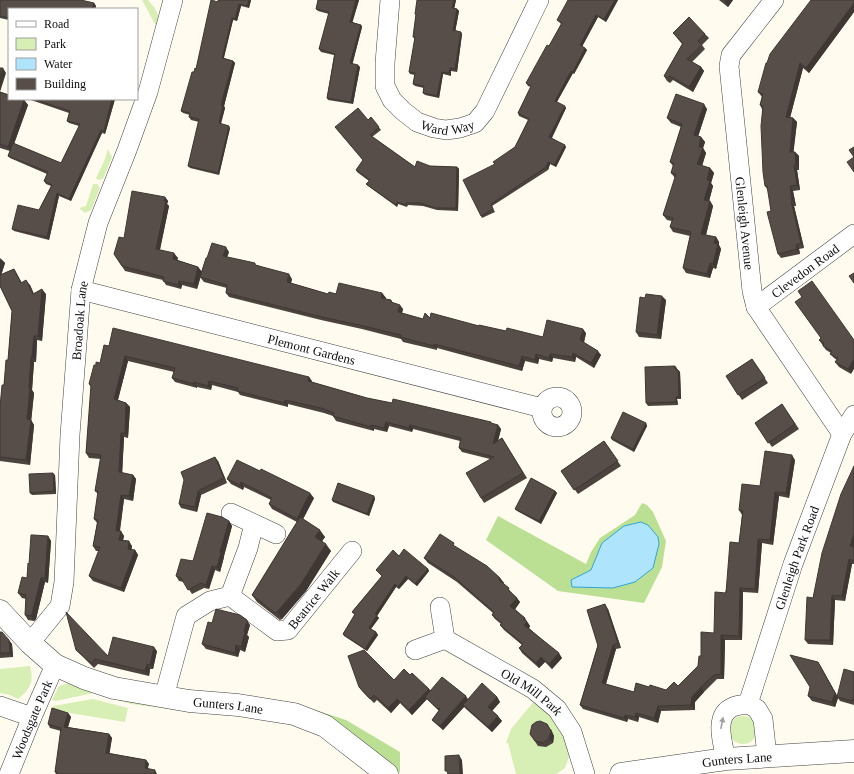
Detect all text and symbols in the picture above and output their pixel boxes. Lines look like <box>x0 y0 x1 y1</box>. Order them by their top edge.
legend <box>8 8 138 100</box>
text: Road <box>44 17 69 31</box>
text: Park <box>44 37 66 51</box>
text: Water <box>44 57 72 71</box>
text: Building <box>44 77 86 91</box>
street label: Ward Way <box>419 117 477 138</box>
street label: Glenleigh Avenue <box>732 176 757 271</box>
street label: Clevedon Road <box>768 241 842 301</box>
street label: Broadoak Lane <box>69 279 91 361</box>
street label: Plemont Gardens <box>266 331 357 368</box>
street label: Glenleigh Park Road <box>772 504 822 612</box>
street label: Beatrice Walk <box>285 565 343 632</box>
street label: Old Mill Park <box>498 665 566 719</box>
street label: Woodsgate Park <box>9 677 56 762</box>
street label: Gunters Lane <box>192 694 264 717</box>
one-way arrow <box>719 717 725 730</box>
street label: Gunters Lane <box>701 749 773 770</box>

